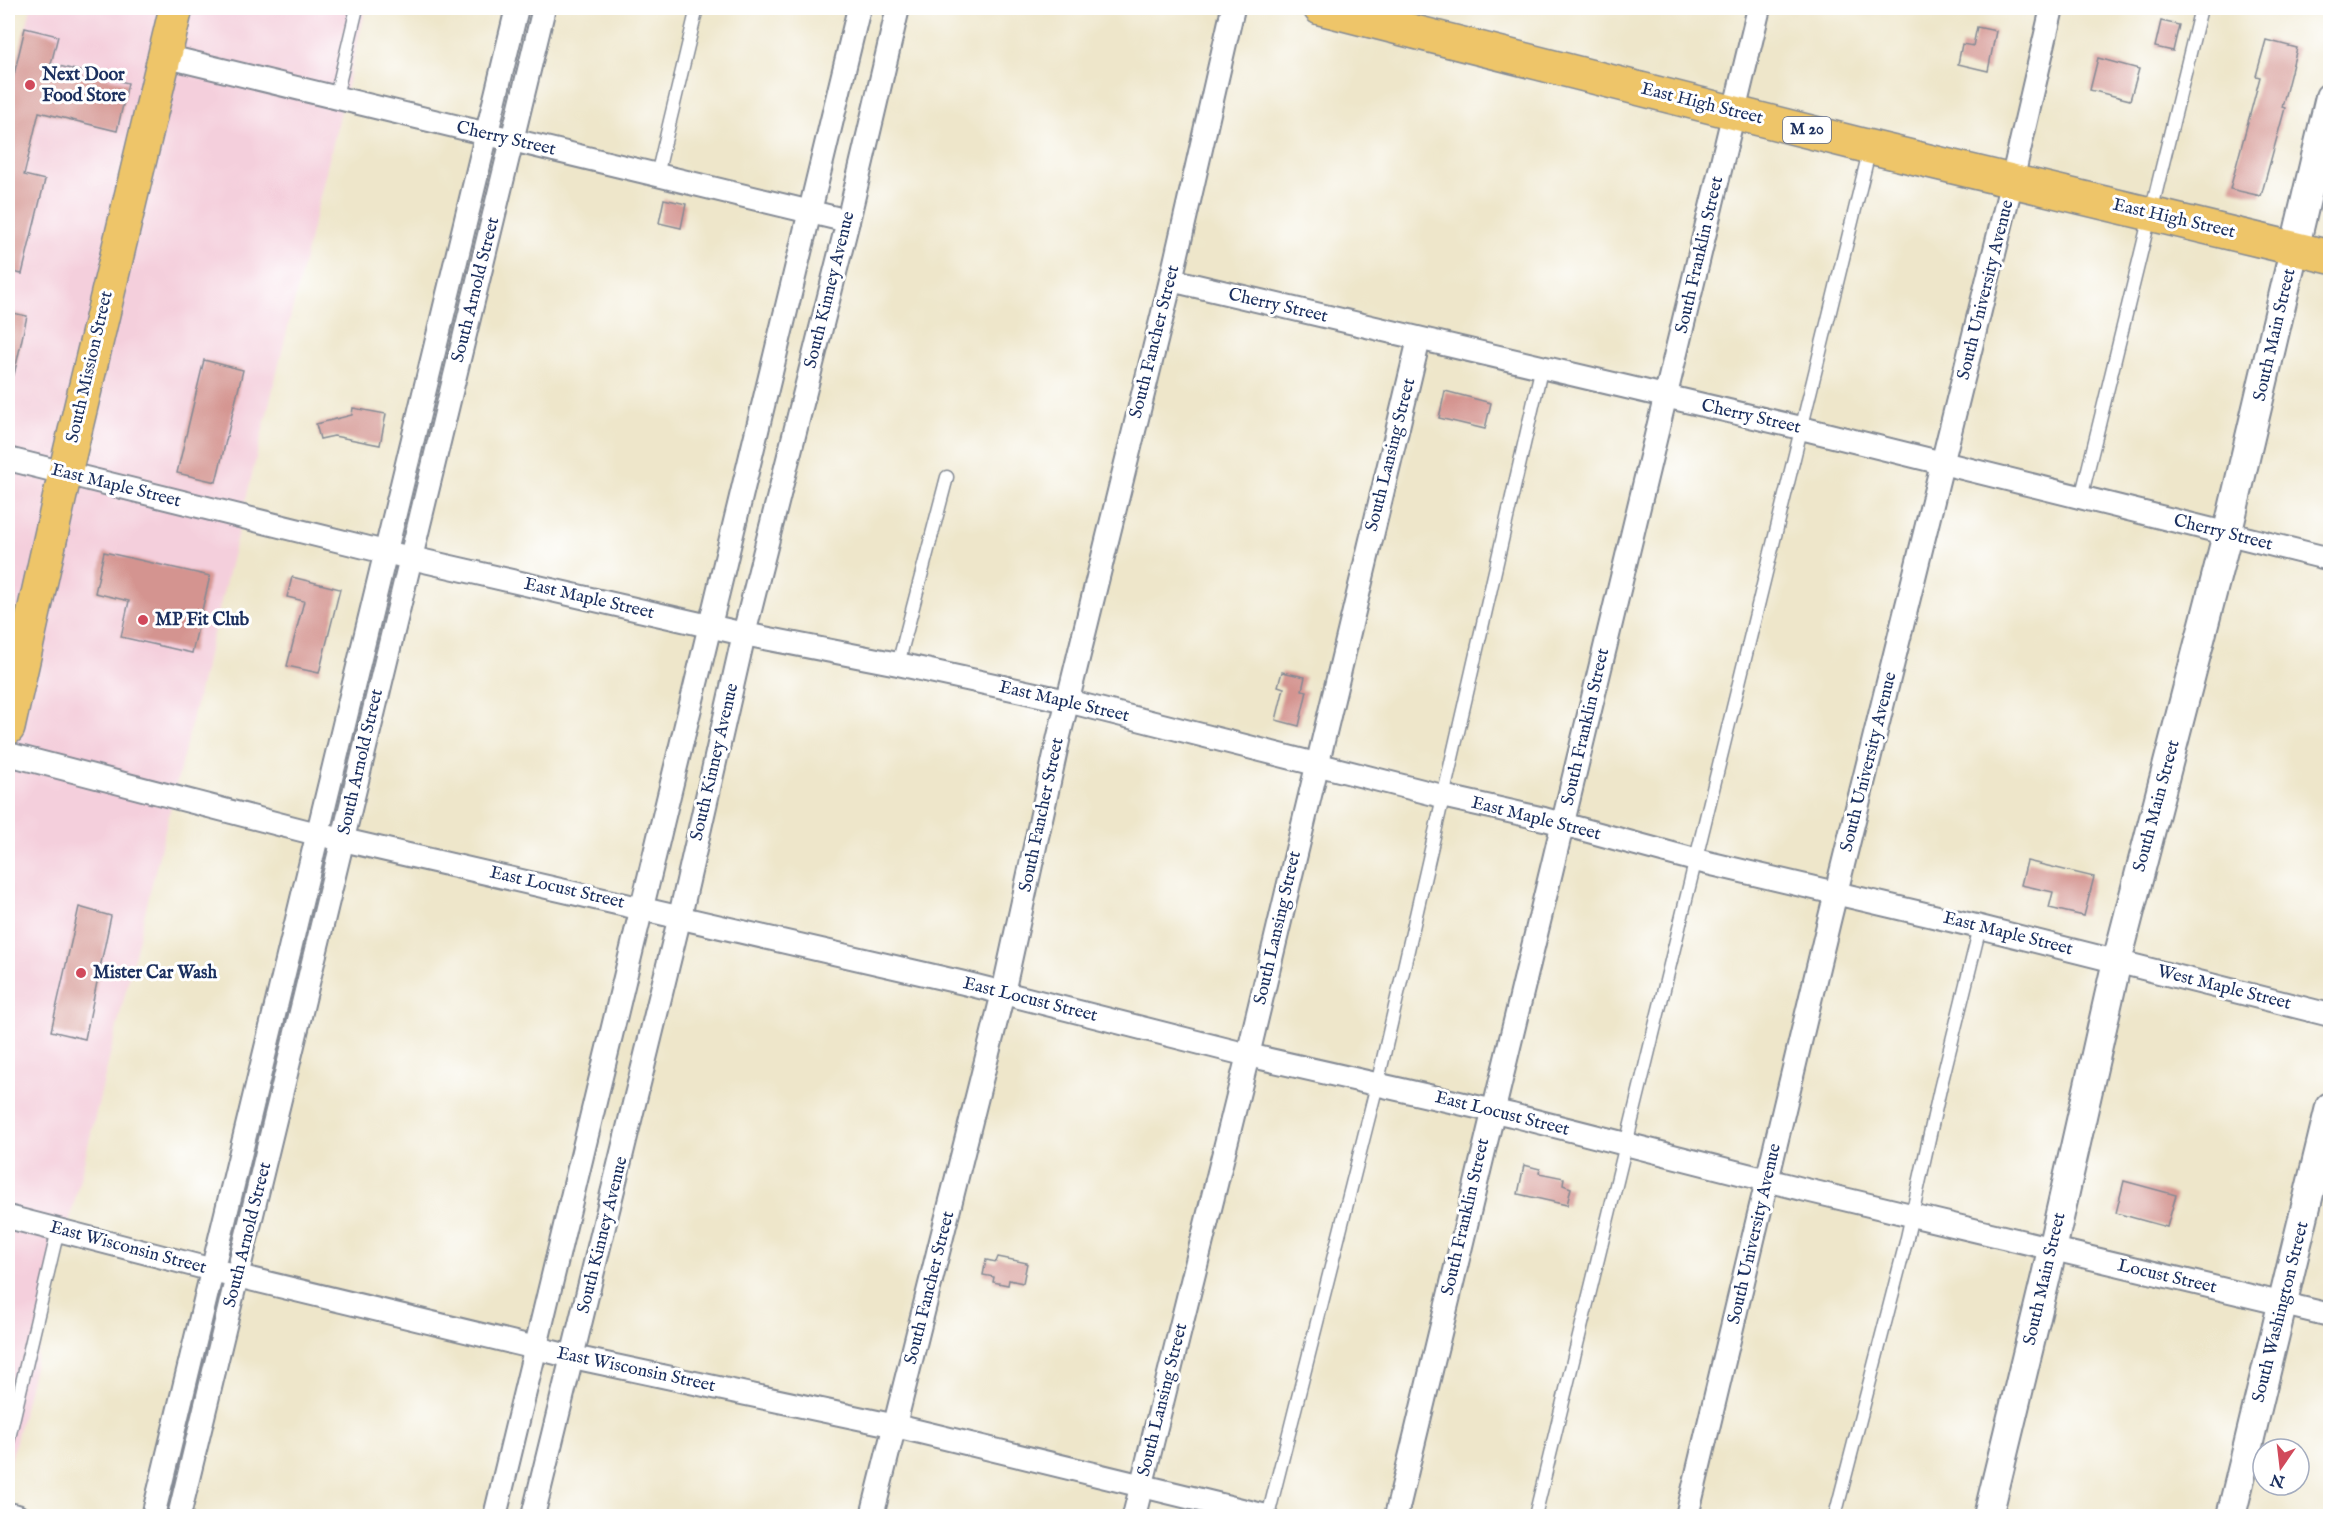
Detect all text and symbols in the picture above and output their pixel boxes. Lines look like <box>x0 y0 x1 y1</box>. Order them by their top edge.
place label: Next Door Food Store <box>41 64 127 108</box>
marker: Next Door Food Store <box>23 78 37 92</box>
street label: East High Street <box>1639 78 1765 130</box>
street label: Cherry Street <box>454 116 558 162</box>
road number: M 20 <box>1783 117 1831 143</box>
street label: South Franklin Street <box>1671 174 1729 336</box>
street label: East High Street <box>2111 194 2237 244</box>
street label: South University Avenue <box>1952 198 2020 382</box>
street label: South Kinney Avenue <box>799 209 861 371</box>
street label: South Arnold Street <box>447 215 505 365</box>
street label: South Fancher Street <box>1125 263 1185 421</box>
street label: South Main Street <box>2249 266 2301 404</box>
street label: Cherry Street <box>1226 283 1330 329</box>
street label: South Mission Street <box>61 289 119 445</box>
street label: South Lansing Street <box>1361 376 1421 534</box>
street label: Cherry Street <box>1699 394 1803 440</box>
street label: East Maple Street <box>49 459 183 513</box>
street label: Cherry Street <box>2171 510 2275 556</box>
street label: East Maple Street <box>522 573 656 625</box>
place label: MP Fit Club <box>155 609 250 632</box>
marker: MP Fit Club <box>136 613 150 627</box>
street label: South Franklin Street <box>1557 646 1615 808</box>
street label: South University Avenue <box>1835 670 1903 854</box>
street label: East Maple Street <box>997 676 1131 728</box>
street label: South Kinney Avenue <box>686 681 744 843</box>
street label: South Arnold Street <box>333 687 389 837</box>
street label: South Fancher Street <box>1014 736 1070 894</box>
street label: South Main Street <box>2128 738 2186 874</box>
street label: East Maple Street <box>1469 792 1603 846</box>
street label: South Lansing Street <box>1249 849 1307 1007</box>
street label: East Locust Street <box>487 861 627 915</box>
street label: East Maple Street <box>1941 907 2075 961</box>
street label: West Maple Street <box>2155 960 2293 1016</box>
place label: Mister Car Wash <box>93 962 217 985</box>
marker: Mister Car Wash <box>74 966 88 980</box>
street label: East Locust Street <box>960 972 1100 1028</box>
street label: East Locust Street <box>1432 1086 1572 1142</box>
street label: South Franklin Street <box>1437 1136 1495 1298</box>
street label: South University Avenue <box>1723 1141 1787 1327</box>
street label: South Kinney Avenue <box>572 1154 634 1316</box>
street label: South Arnold Street <box>219 1160 277 1310</box>
street label: South Fancher Street <box>900 1209 960 1367</box>
street label: South Main Street <box>2019 1210 2071 1348</box>
street label: East Wisconsin Street <box>47 1216 209 1280</box>
street label: South Washington Street <box>2247 1219 2315 1405</box>
street label: Locust Street <box>2115 1254 2219 1300</box>
street label: South Lansing Street <box>1133 1321 1193 1479</box>
street label: East Wisconsin Street <box>555 1342 717 1398</box>
north arrow <box>2251 1437 2311 1497</box>
text: N <box>2269 1468 2288 1491</box>

